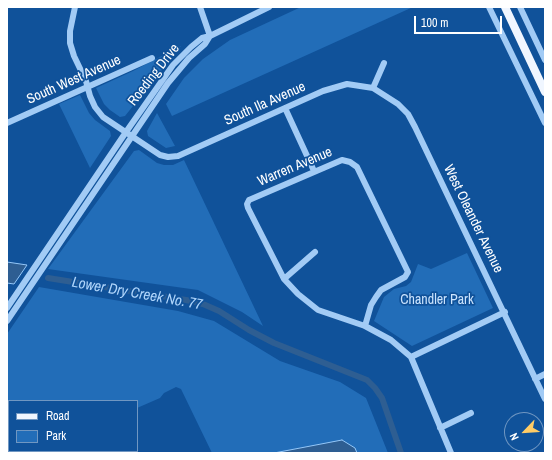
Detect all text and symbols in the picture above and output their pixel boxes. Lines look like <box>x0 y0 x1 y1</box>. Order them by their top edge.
scale bar <box>416 8 504 34</box>
text: 100 m <box>421 15 448 31</box>
street label: Roeding Drive <box>125 41 183 109</box>
street label: South West Avenue <box>24 52 124 108</box>
street label: South Ila Avenue <box>222 79 308 129</box>
street label: Warren Avenue <box>255 144 335 190</box>
street label: West Oleander Avenue <box>440 162 506 276</box>
water label: Lower Dry Creek No. 77 <box>70 274 204 314</box>
park label: Chandler Park <box>400 292 474 308</box>
legend <box>8 400 138 452</box>
text: Road <box>46 408 70 424</box>
north arrow <box>504 412 544 452</box>
text: Park <box>46 428 66 444</box>
text: N <box>506 431 522 443</box>

